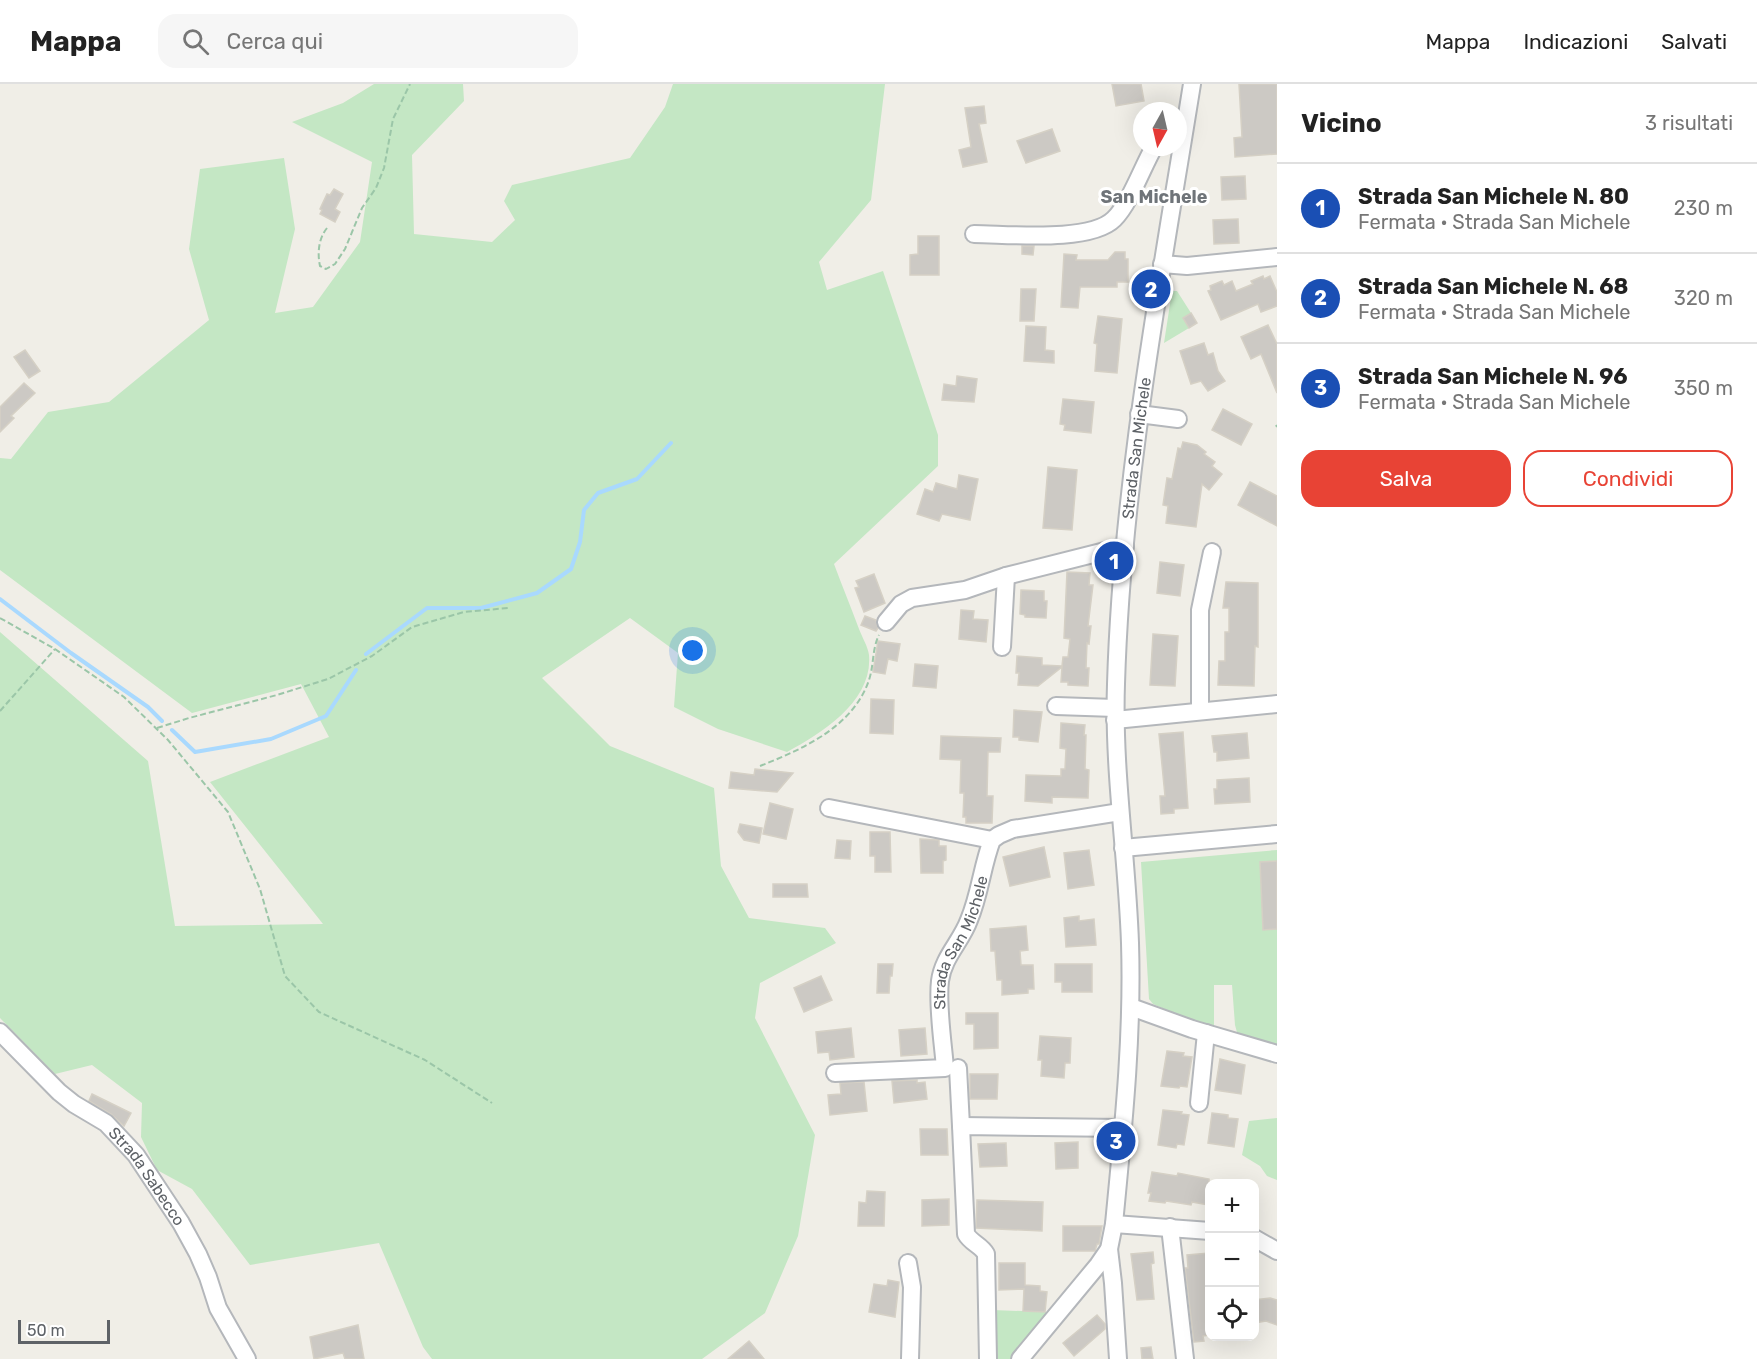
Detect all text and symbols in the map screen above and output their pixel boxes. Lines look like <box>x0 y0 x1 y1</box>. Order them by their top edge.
search box <box>158 14 578 68</box>
text: Mappa <box>30 25 122 58</box>
icon: search <box>179 25 212 58</box>
text: Cerca qui <box>227 28 323 55</box>
text: Mappa <box>1425 29 1490 54</box>
text: Indicazioni <box>1523 29 1628 54</box>
text: Salvati <box>1661 29 1727 54</box>
north arrow <box>1133 102 1187 156</box>
text: Vicino <box>1301 108 1382 139</box>
text: 3 risultati <box>1645 111 1733 135</box>
text: Strada San Michele N. 80 <box>1358 183 1629 210</box>
district label: San Michele <box>1101 186 1208 208</box>
text: 1 <box>1316 196 1325 220</box>
text: 230 m <box>1674 196 1733 220</box>
text: Fermata · Strada San Michele <box>1358 210 1631 234</box>
pin: 2 <box>1132 266 1170 312</box>
text: Strada San Michele N. 68 <box>1358 273 1628 300</box>
text: 2 <box>1314 286 1327 310</box>
text: 320 m <box>1674 286 1733 310</box>
text: Fermata · Strada San Michele <box>1358 300 1631 324</box>
text: Strada San Michele N. 96 <box>1358 363 1628 390</box>
street label: Strada San Michele <box>1118 376 1154 520</box>
text: 3 <box>1314 376 1327 400</box>
text: 350 m <box>1674 376 1733 400</box>
text: Fermata · Strada San Michele <box>1358 390 1631 414</box>
button: Salva <box>1301 450 1511 507</box>
button: Condividi <box>1523 450 1733 507</box>
pin: 1 <box>1094 538 1134 584</box>
your location <box>678 636 707 665</box>
street label: Strada San Michele <box>930 874 991 1010</box>
pin: 3 <box>1096 1118 1136 1164</box>
street label: Strada Sabecco <box>105 1123 189 1229</box>
map controls <box>1205 1179 1259 1341</box>
button: + <box>1205 1179 1259 1233</box>
button: − <box>1205 1233 1259 1287</box>
button: locate <box>1205 1287 1259 1341</box>
scale bar <box>18 1317 110 1344</box>
text: 50 m <box>27 1321 65 1340</box>

